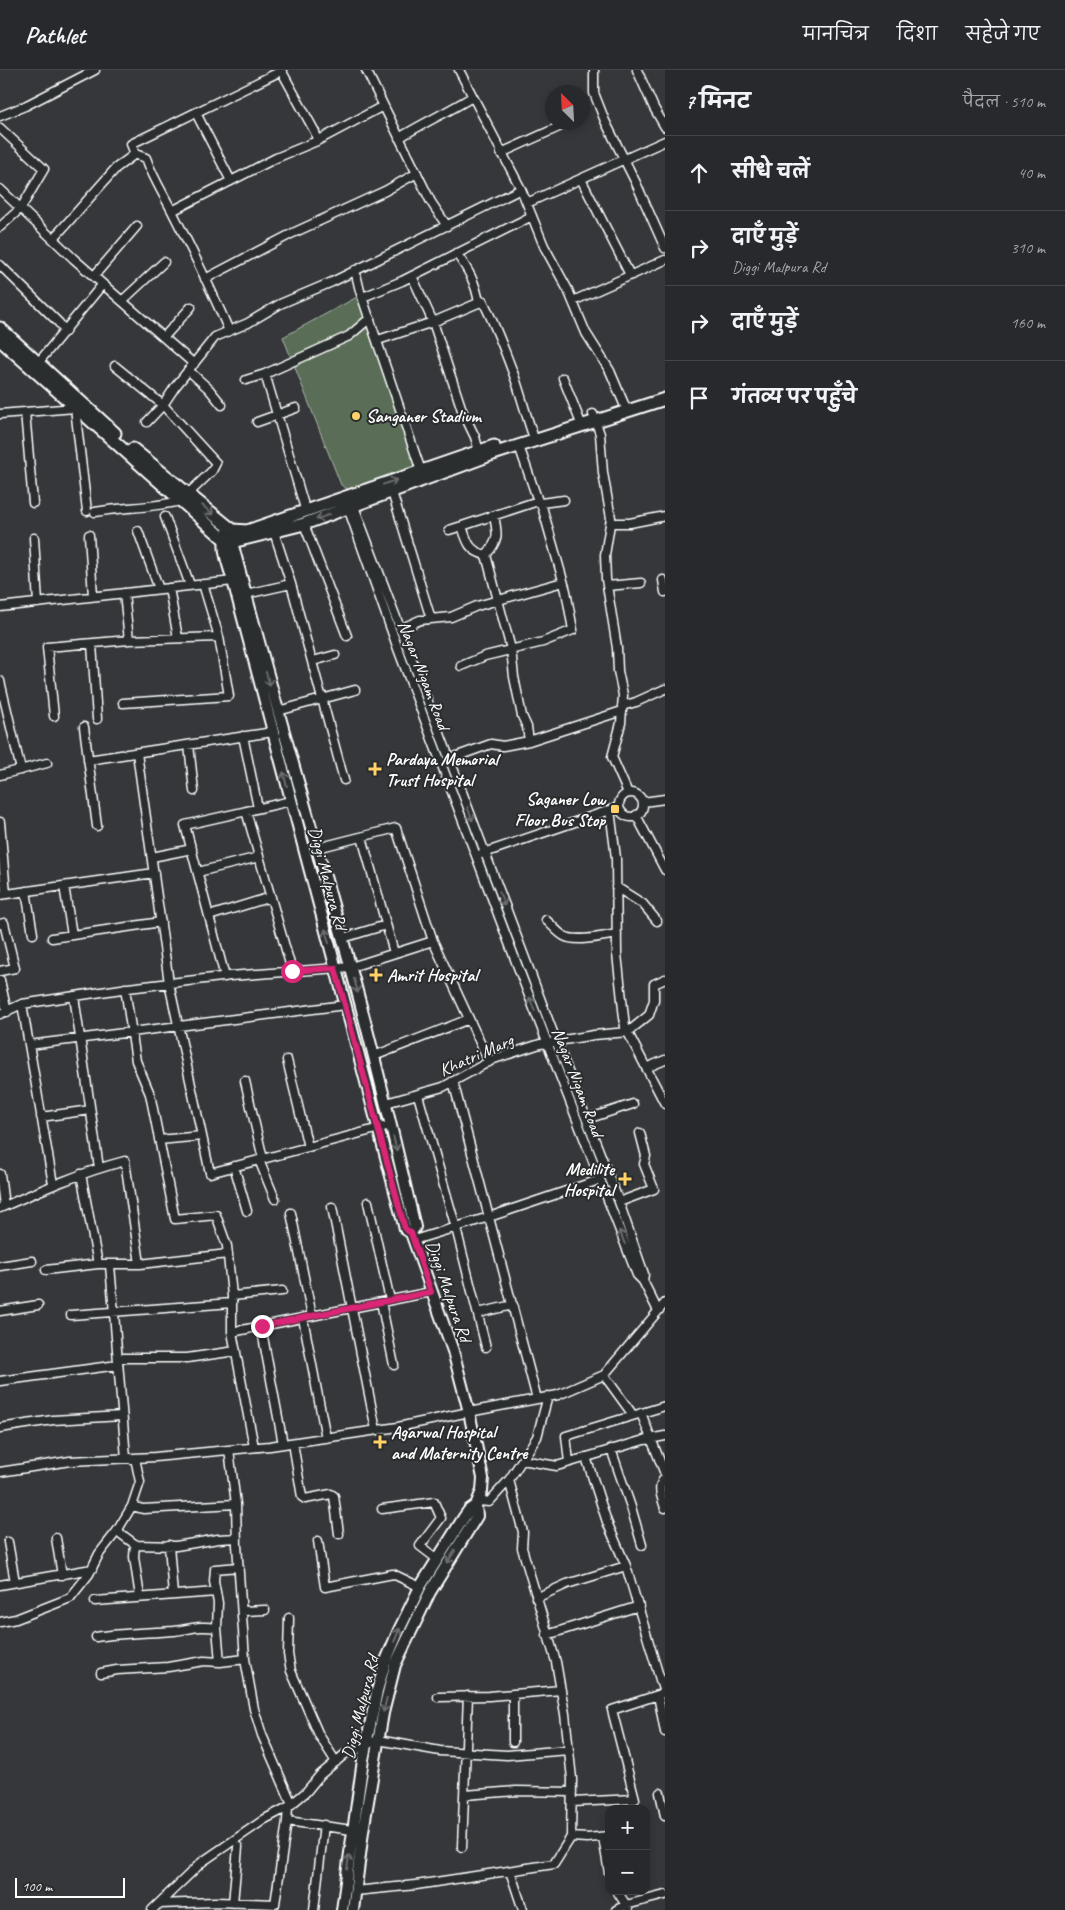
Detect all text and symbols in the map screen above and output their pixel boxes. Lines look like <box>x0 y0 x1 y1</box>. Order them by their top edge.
text: Pathlet <box>25 20 85 50</box>
text: मानचित्र <box>803 23 869 45</box>
text: दिशा <box>897 23 937 45</box>
text: सहेजे गए <box>965 23 1040 45</box>
north arrow <box>545 85 590 130</box>
text: 7 मिनट <box>685 88 750 114</box>
text: पैदल · 510 m <box>963 92 1045 112</box>
icon: ahead <box>685 159 713 187</box>
text: सीधे चलें <box>732 160 810 184</box>
text: 40 m <box>1018 163 1045 183</box>
text: दाएँ मुड़ें <box>732 225 798 249</box>
icon: right <box>685 234 713 262</box>
text: 310 m <box>1011 238 1045 258</box>
text: Diggi Malpura Rd <box>732 257 826 277</box>
icon: right <box>685 309 713 337</box>
text: दाएँ मुड़ें <box>732 310 798 334</box>
text: 160 m <box>1011 313 1045 333</box>
icon: arrive <box>685 384 713 412</box>
text: गंतव्य पर पहुँचे <box>732 385 857 409</box>
place label: Sanganer Stadium <box>366 405 482 427</box>
marker: Sanganer Stadium <box>350 410 362 422</box>
one-way arrow <box>382 477 398 486</box>
one-way arrow <box>201 505 214 516</box>
one-way arrow <box>316 513 331 522</box>
street label: Nagar Nigam Road <box>393 617 456 735</box>
one-way arrow <box>264 670 274 686</box>
place label: Pardaya Memorial Trust Hospital <box>386 748 502 791</box>
marker: Pardaya Memorial Trust Hospital <box>368 762 382 776</box>
one-way arrow <box>280 771 289 787</box>
place label: Saganer Low Floor Bus Stop <box>515 788 607 831</box>
marker: Saganer Low Floor Bus Stop <box>609 803 621 815</box>
one-way arrow <box>466 805 475 821</box>
street label: Diggi Malpura Rd <box>304 824 353 935</box>
one-way arrow <box>498 890 507 906</box>
one-way arrow <box>321 928 331 944</box>
route start <box>281 960 304 983</box>
place label: Amrit Hospital <box>387 964 481 986</box>
marker: Amrit Hospital <box>369 968 383 982</box>
one-way arrow <box>352 978 361 994</box>
one-way arrow <box>527 997 536 1012</box>
street label: Nagar Nigam Road <box>547 1024 610 1142</box>
street label: Khatri Marg <box>436 1028 518 1081</box>
one-way arrow <box>391 1136 400 1152</box>
place label: Medilite Hospital <box>564 1158 618 1201</box>
marker: Medilite Hospital <box>618 1172 632 1186</box>
one-way arrow <box>617 1230 626 1246</box>
street label: Diggi Malpura Rd <box>421 1237 478 1347</box>
route end <box>251 1315 274 1338</box>
place label: Agarwal Hospital and Maternity Centre <box>391 1421 529 1464</box>
marker: Agarwal Hospital and Maternity Centre <box>373 1435 387 1449</box>
one-way arrow <box>446 1550 456 1564</box>
one-way arrow <box>393 1628 402 1643</box>
street label: Diggi Malpura Rd <box>337 1650 384 1761</box>
one-way arrow <box>380 1696 389 1712</box>
map controls <box>605 1805 650 1895</box>
button: + <box>605 1805 650 1850</box>
button: − <box>605 1850 650 1895</box>
one-way arrow <box>343 1854 353 1870</box>
scale bar <box>15 1875 125 1898</box>
text: 100 m <box>22 1878 52 1895</box>

